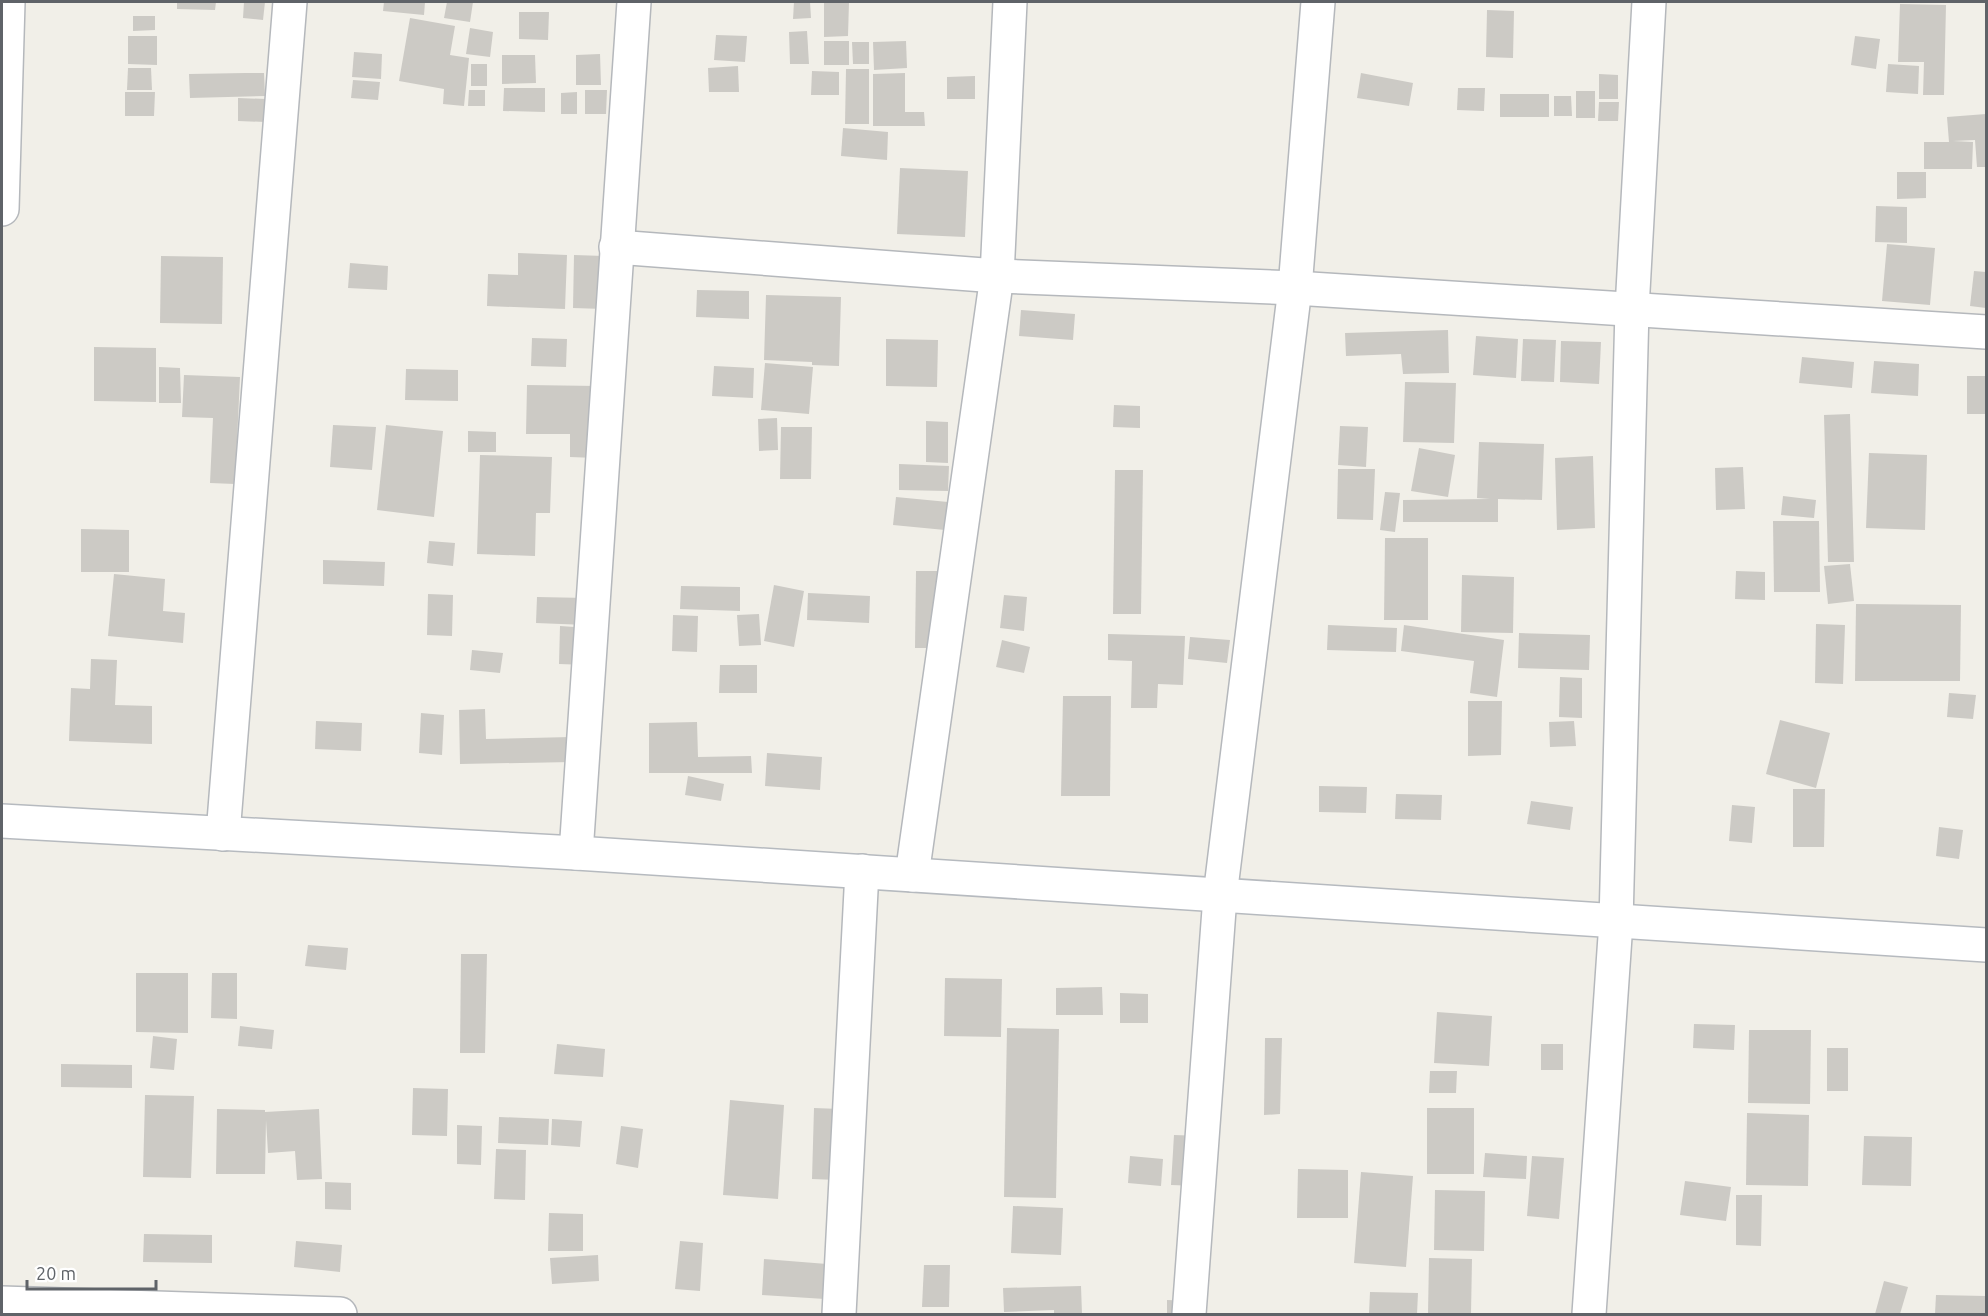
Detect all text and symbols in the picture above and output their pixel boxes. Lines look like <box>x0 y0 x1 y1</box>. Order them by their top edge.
scale bar <box>27 1253 156 1291</box>
text: 20 m <box>36 1263 76 1283</box>

